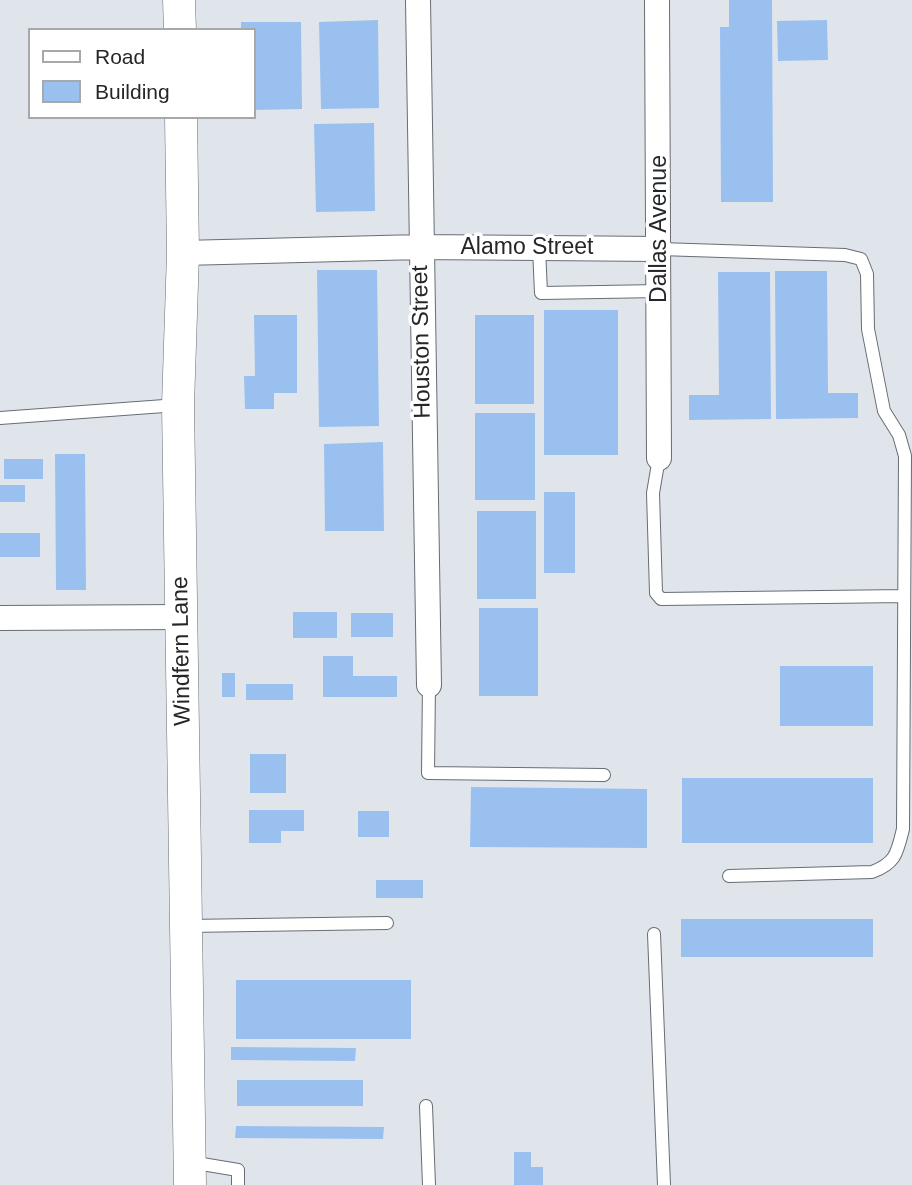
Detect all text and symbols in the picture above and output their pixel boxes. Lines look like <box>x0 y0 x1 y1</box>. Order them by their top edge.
legend <box>28 28 256 119</box>
text: Road <box>95 45 145 68</box>
text: Building <box>95 80 170 103</box>
street label: Dallas Avenue <box>646 155 674 303</box>
street label: Alamo Street <box>461 234 593 262</box>
street label: Houston Street <box>407 265 437 419</box>
street label: Windfern Lane <box>167 576 197 726</box>

